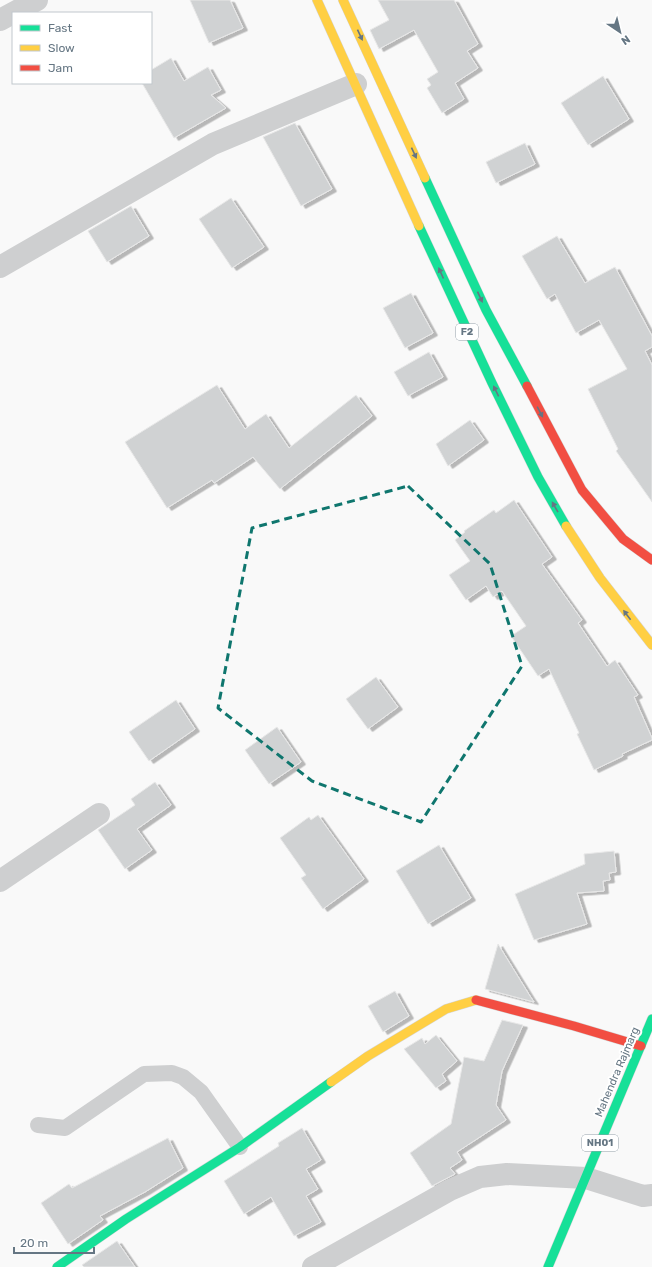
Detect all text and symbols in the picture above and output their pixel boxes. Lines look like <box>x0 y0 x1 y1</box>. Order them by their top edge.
legend <box>12 12 152 84</box>
north arrow <box>600 12 640 52</box>
text: Fast <box>48 21 72 35</box>
one-way arrow <box>357 30 363 41</box>
text: N <box>618 32 632 47</box>
text: Slow <box>48 41 75 55</box>
text: Jam <box>48 61 73 75</box>
one-way arrow <box>411 148 417 159</box>
one-way arrow <box>437 267 444 279</box>
one-way arrow <box>477 291 483 303</box>
road number: F2 <box>456 324 478 340</box>
one-way arrow <box>493 385 499 396</box>
one-way arrow <box>537 406 544 418</box>
one-way arrow <box>552 501 558 512</box>
one-way arrow <box>623 609 631 620</box>
street label: Mahendra Rajmarg <box>592 1025 642 1119</box>
road number: NH01 <box>582 1135 618 1151</box>
scale bar <box>14 1229 94 1255</box>
text: 20 m <box>20 1236 48 1250</box>

